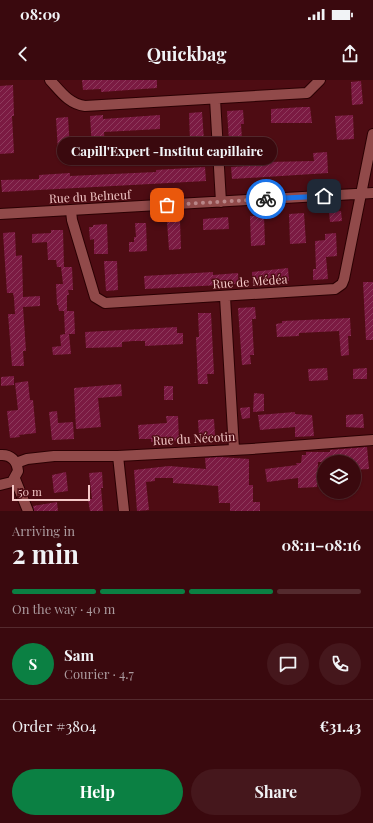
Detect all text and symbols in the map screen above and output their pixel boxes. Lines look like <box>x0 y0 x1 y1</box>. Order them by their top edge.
text: 08:09 <box>20 4 60 24</box>
text: Quickbag <box>147 42 226 66</box>
icon: back <box>12 43 34 65</box>
icon: share <box>339 43 361 65</box>
callout: Capill'Expert -Institut capillaire <box>57 137 277 165</box>
text: Capill'Expert -Institut capillaire <box>71 142 263 159</box>
courier <box>246 179 286 219</box>
pin <box>307 179 341 213</box>
icon: home <box>313 185 335 207</box>
street label: Rue du Belneuf <box>49 186 132 206</box>
pin <box>150 188 184 222</box>
icon: bike <box>255 188 277 210</box>
icon: bag <box>156 194 178 216</box>
street label: Rue de Médéa <box>212 270 288 292</box>
street label: Rue du Nécotin <box>152 428 236 448</box>
map controls <box>317 455 361 499</box>
button: layers <box>317 455 361 499</box>
scale bar <box>12 483 90 502</box>
text: 50 m <box>18 484 42 499</box>
text: Arriving in <box>12 522 75 539</box>
text: 08:11–08:16 <box>282 535 361 555</box>
text: 2 min <box>12 536 79 571</box>
text: On the way · 40 m <box>12 600 115 617</box>
button: chat <box>267 643 309 685</box>
button: phone <box>319 643 361 685</box>
text: Sam <box>64 645 94 665</box>
text: S <box>29 654 37 674</box>
text: Courier · 4.7 <box>64 665 134 682</box>
text: Order #3804 <box>12 716 96 736</box>
text: €31.43 <box>320 716 361 736</box>
button: Help <box>12 769 183 815</box>
button: Share <box>191 769 361 815</box>

